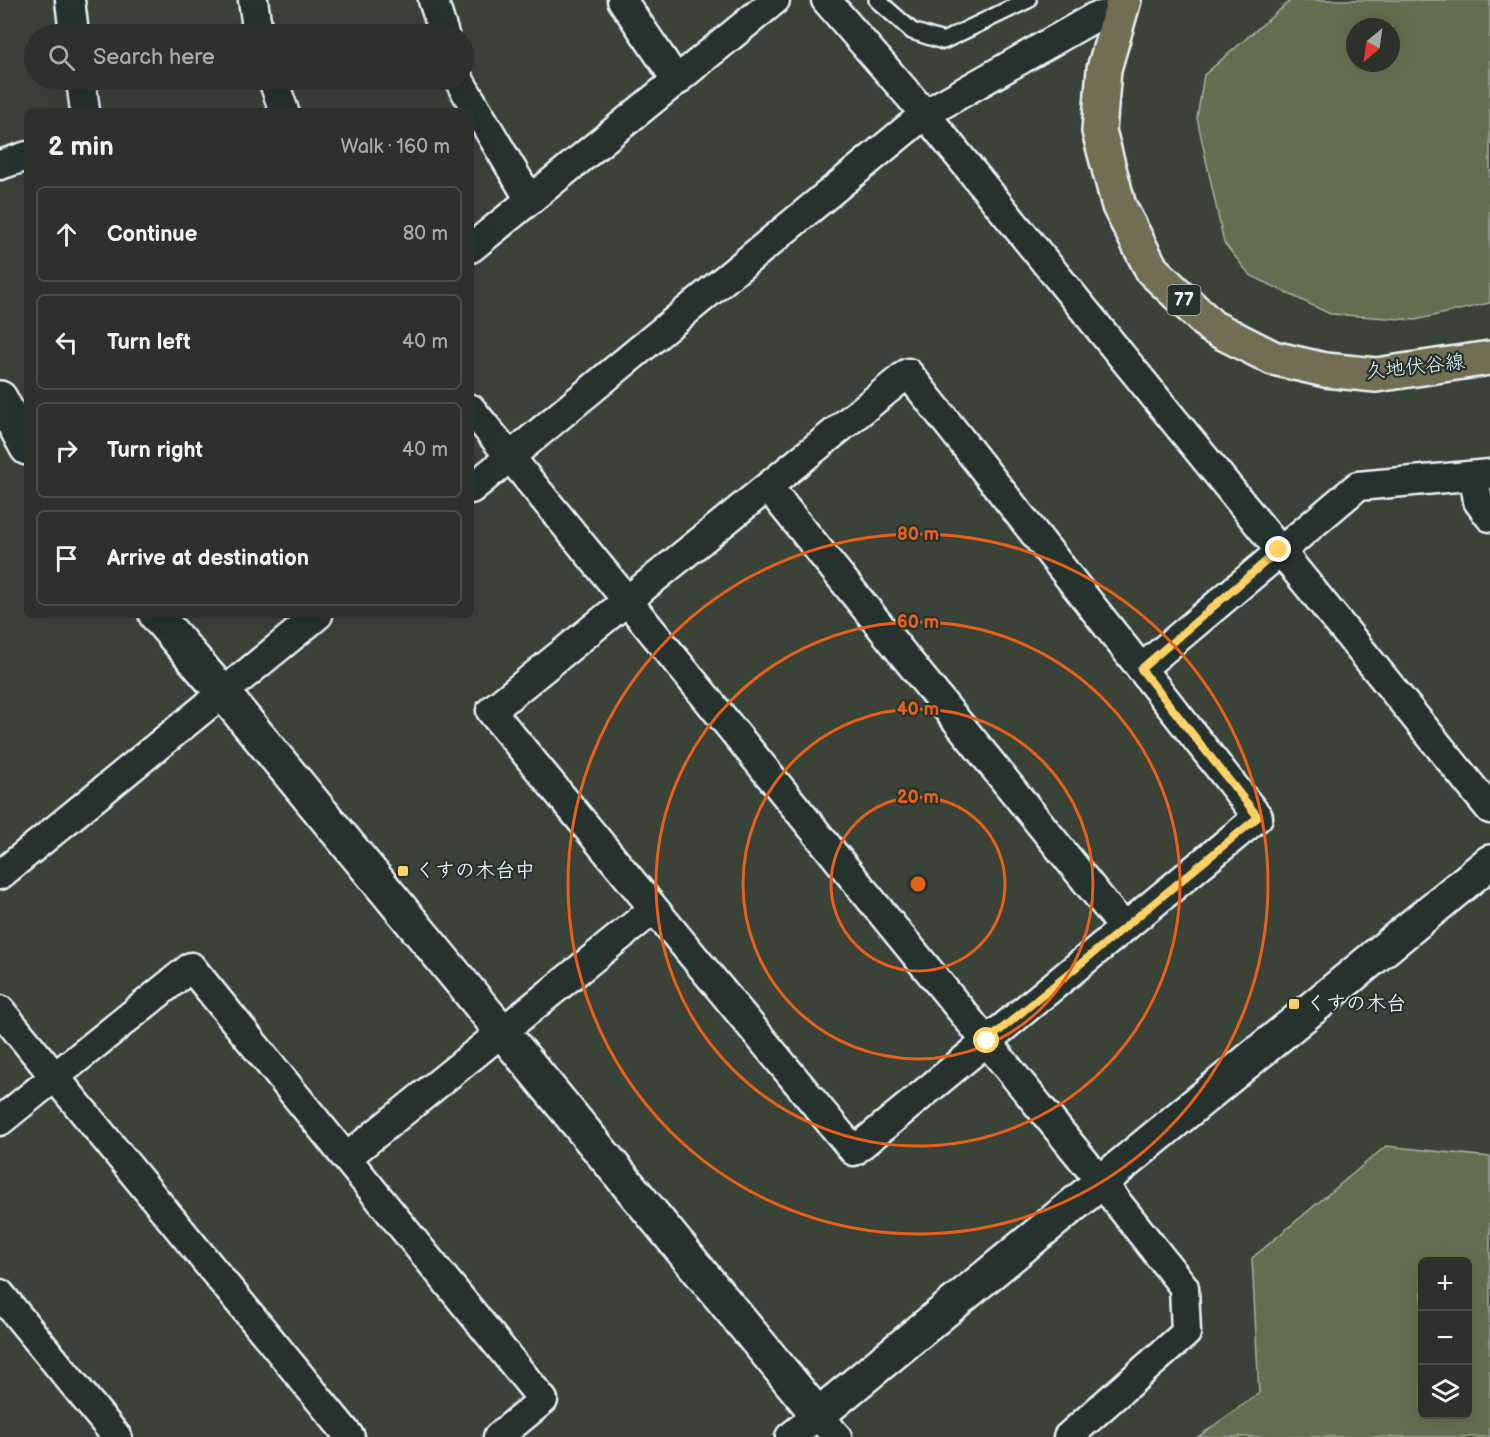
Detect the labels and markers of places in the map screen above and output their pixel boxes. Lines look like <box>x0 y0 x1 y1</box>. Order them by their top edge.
place label: くすの木台中 <box>415 859 535 883</box>
marker: くすの木台中 <box>396 864 410 878</box>
centre of rings <box>908 874 928 894</box>
place label: くすの木台 <box>1306 992 1406 1016</box>
marker: くすの木台 <box>1287 997 1301 1011</box>

